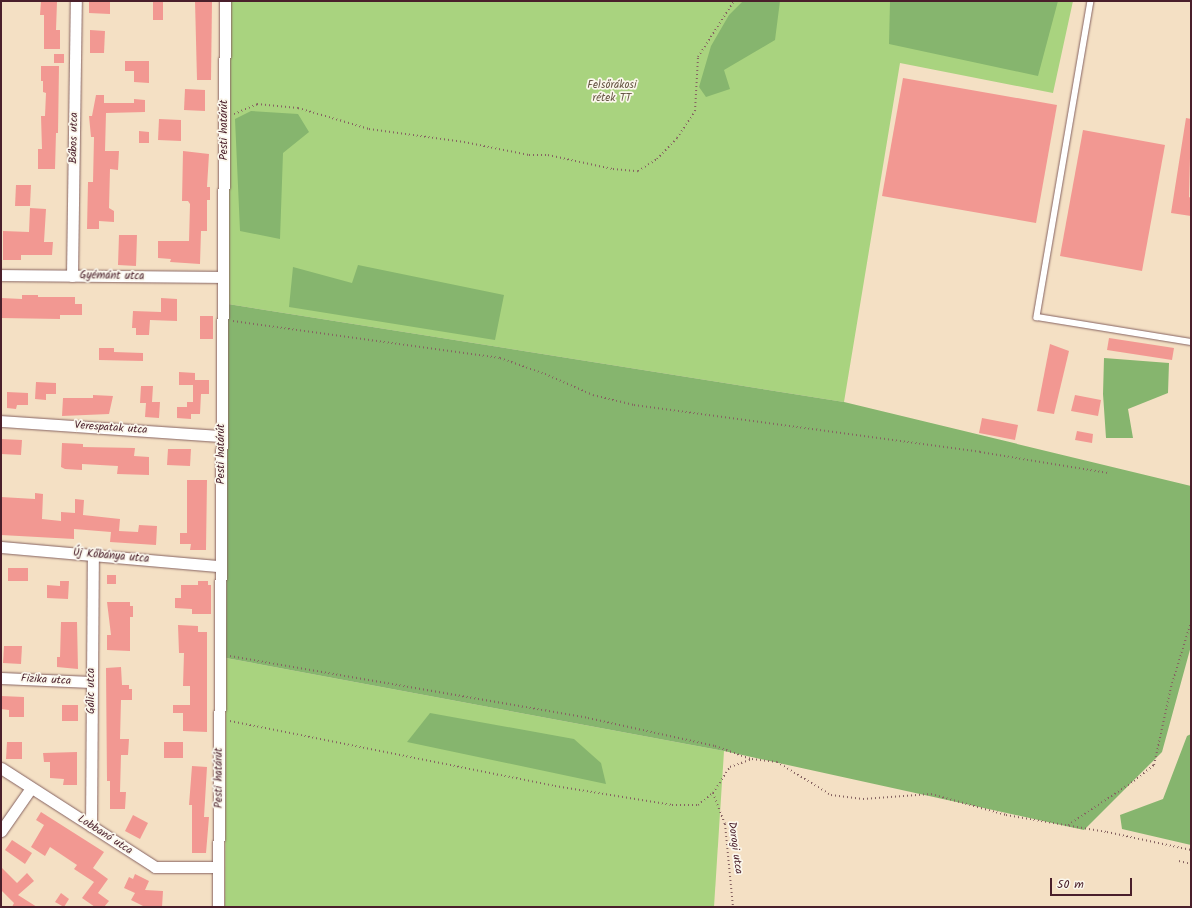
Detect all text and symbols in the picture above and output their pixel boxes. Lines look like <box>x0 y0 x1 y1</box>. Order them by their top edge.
park label: Felsőrákosi rétek TT <box>587 79 637 105</box>
street label: Pesti határút <box>217 100 231 160</box>
street label: Bábos utca <box>67 112 81 164</box>
street label: Gyémánt utca <box>80 269 144 283</box>
street label: Verespatak utca <box>74 419 148 437</box>
street label: Pesti határút <box>214 424 228 484</box>
street label: Új Kőbánya utca <box>72 546 150 566</box>
street label: Gálic utca <box>84 668 98 714</box>
street label: Fizika utca <box>21 672 71 688</box>
street label: Pesti határút <box>212 748 226 808</box>
street label: Lobbanó utca <box>75 812 135 858</box>
street label: Dorogi utca <box>725 821 745 875</box>
scale bar <box>1052 870 1134 896</box>
text: 50 m <box>1057 875 1084 894</box>

